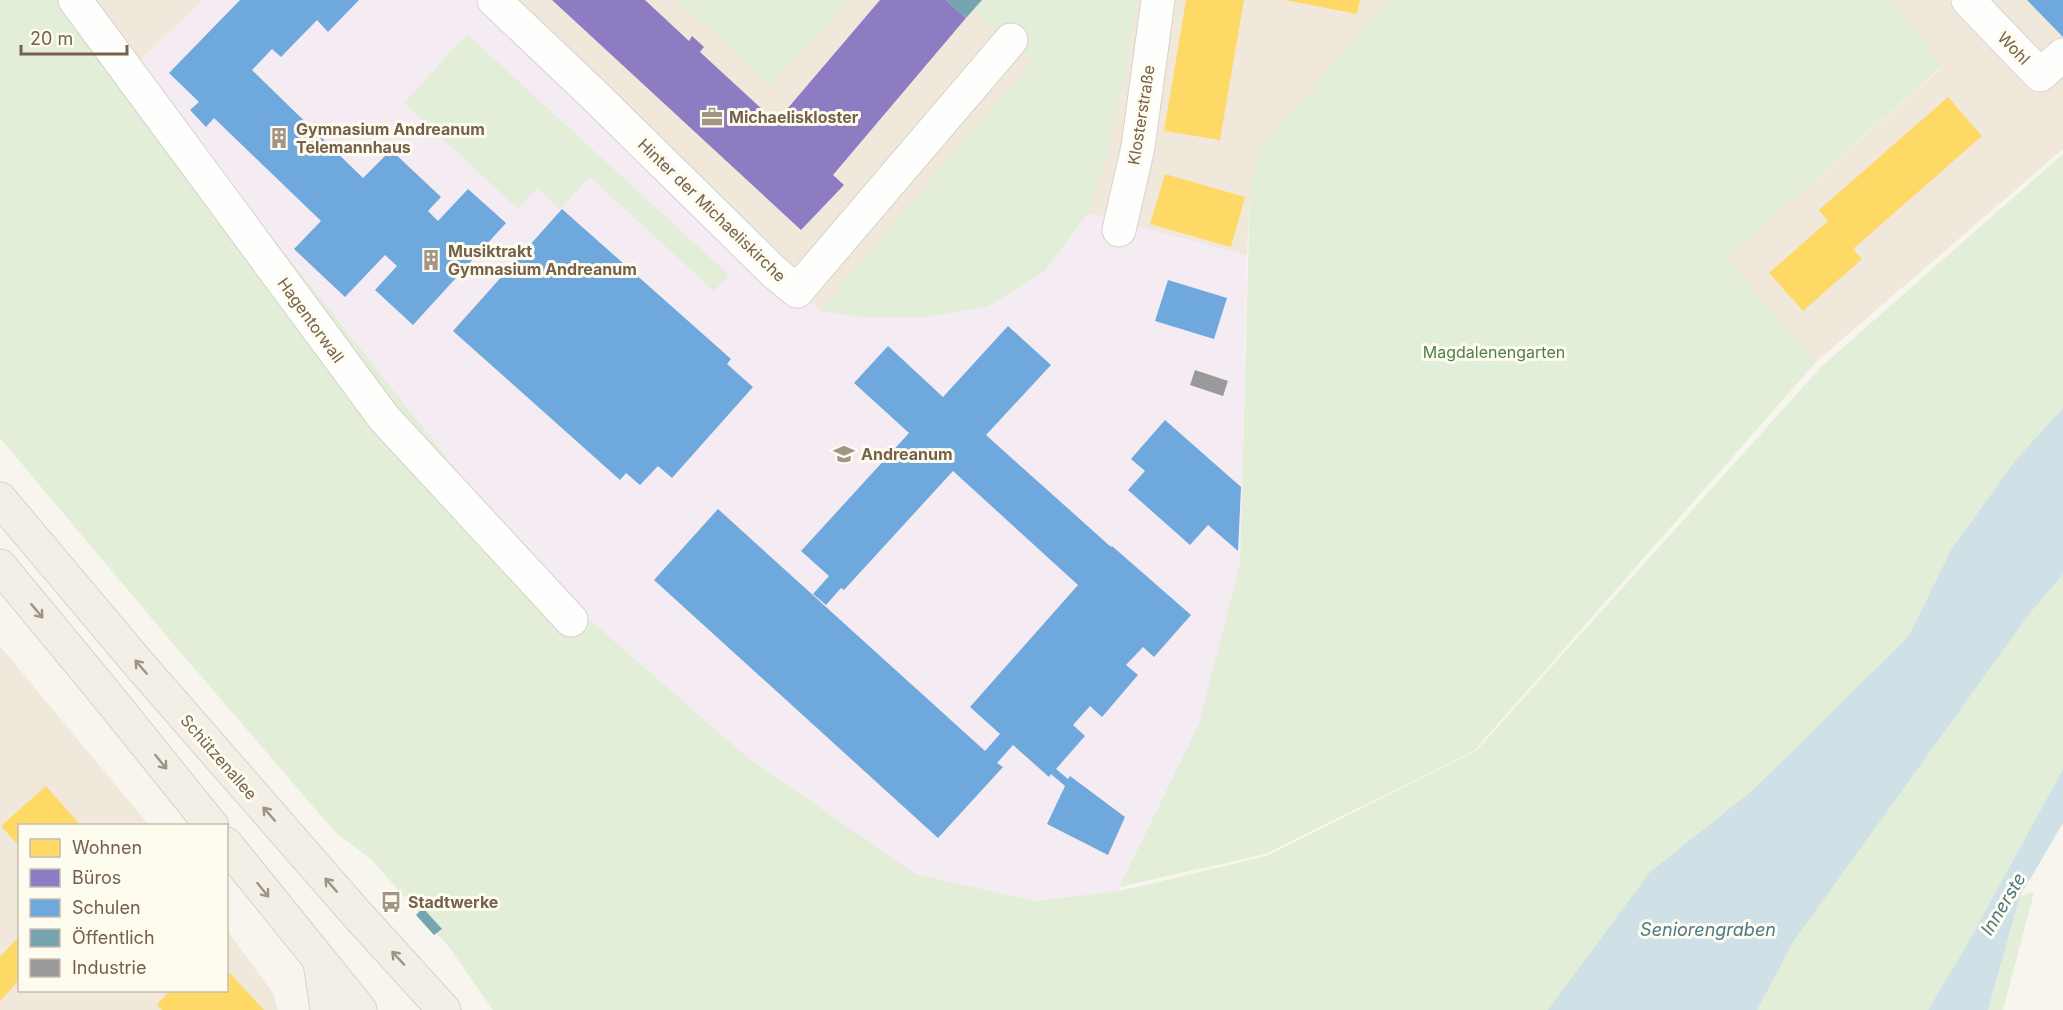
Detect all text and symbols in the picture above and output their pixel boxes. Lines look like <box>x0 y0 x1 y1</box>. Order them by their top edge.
scale bar <box>21 18 128 56</box>
street label: Wohl <box>1994 27 2034 69</box>
text: 20 m <box>30 28 73 49</box>
street label: Klosterstraße <box>1123 64 1159 166</box>
office icon: Michaeliskloster <box>700 105 724 129</box>
place label: Michaeliskloster <box>729 107 859 127</box>
place label: Gymnasium Andreanum Telemannhaus <box>296 119 485 157</box>
building icon: Gymnasium Andreanum Telemannhaus <box>267 126 291 150</box>
street label: Hinter der Michaeliskirche <box>634 134 790 286</box>
place label: Musiktrakt Gymnasium Andreanum <box>448 241 637 279</box>
building icon: Musiktrakt Gymnasium Andreanum <box>419 248 443 272</box>
street label: Hagentorwall <box>273 274 349 366</box>
park label: Magdalenengarten <box>1423 342 1565 362</box>
school or university icon: Andreanum <box>832 442 856 466</box>
place label: Andreanum <box>861 444 953 464</box>
one-way arrow <box>31 603 44 619</box>
one-way arrow <box>134 660 148 675</box>
street label: Schützenallee <box>177 710 261 804</box>
one-way arrow <box>154 754 168 769</box>
one-way arrow <box>262 807 276 822</box>
legend <box>18 824 228 992</box>
text: Wohnen <box>72 837 142 858</box>
text: Büros <box>72 867 121 888</box>
water label: Innerste <box>1976 869 2030 939</box>
one-way arrow <box>324 878 338 893</box>
one-way arrow <box>256 882 269 898</box>
bus stop icon: Stadtwerke <box>379 890 403 914</box>
place label: Stadtwerke <box>408 892 498 912</box>
text: Schulen <box>72 897 141 918</box>
water label: Seniorengraben <box>1640 919 1776 940</box>
text: Öffentlich <box>72 926 155 948</box>
one-way arrow <box>390 951 405 966</box>
text: Industrie <box>72 957 146 978</box>

